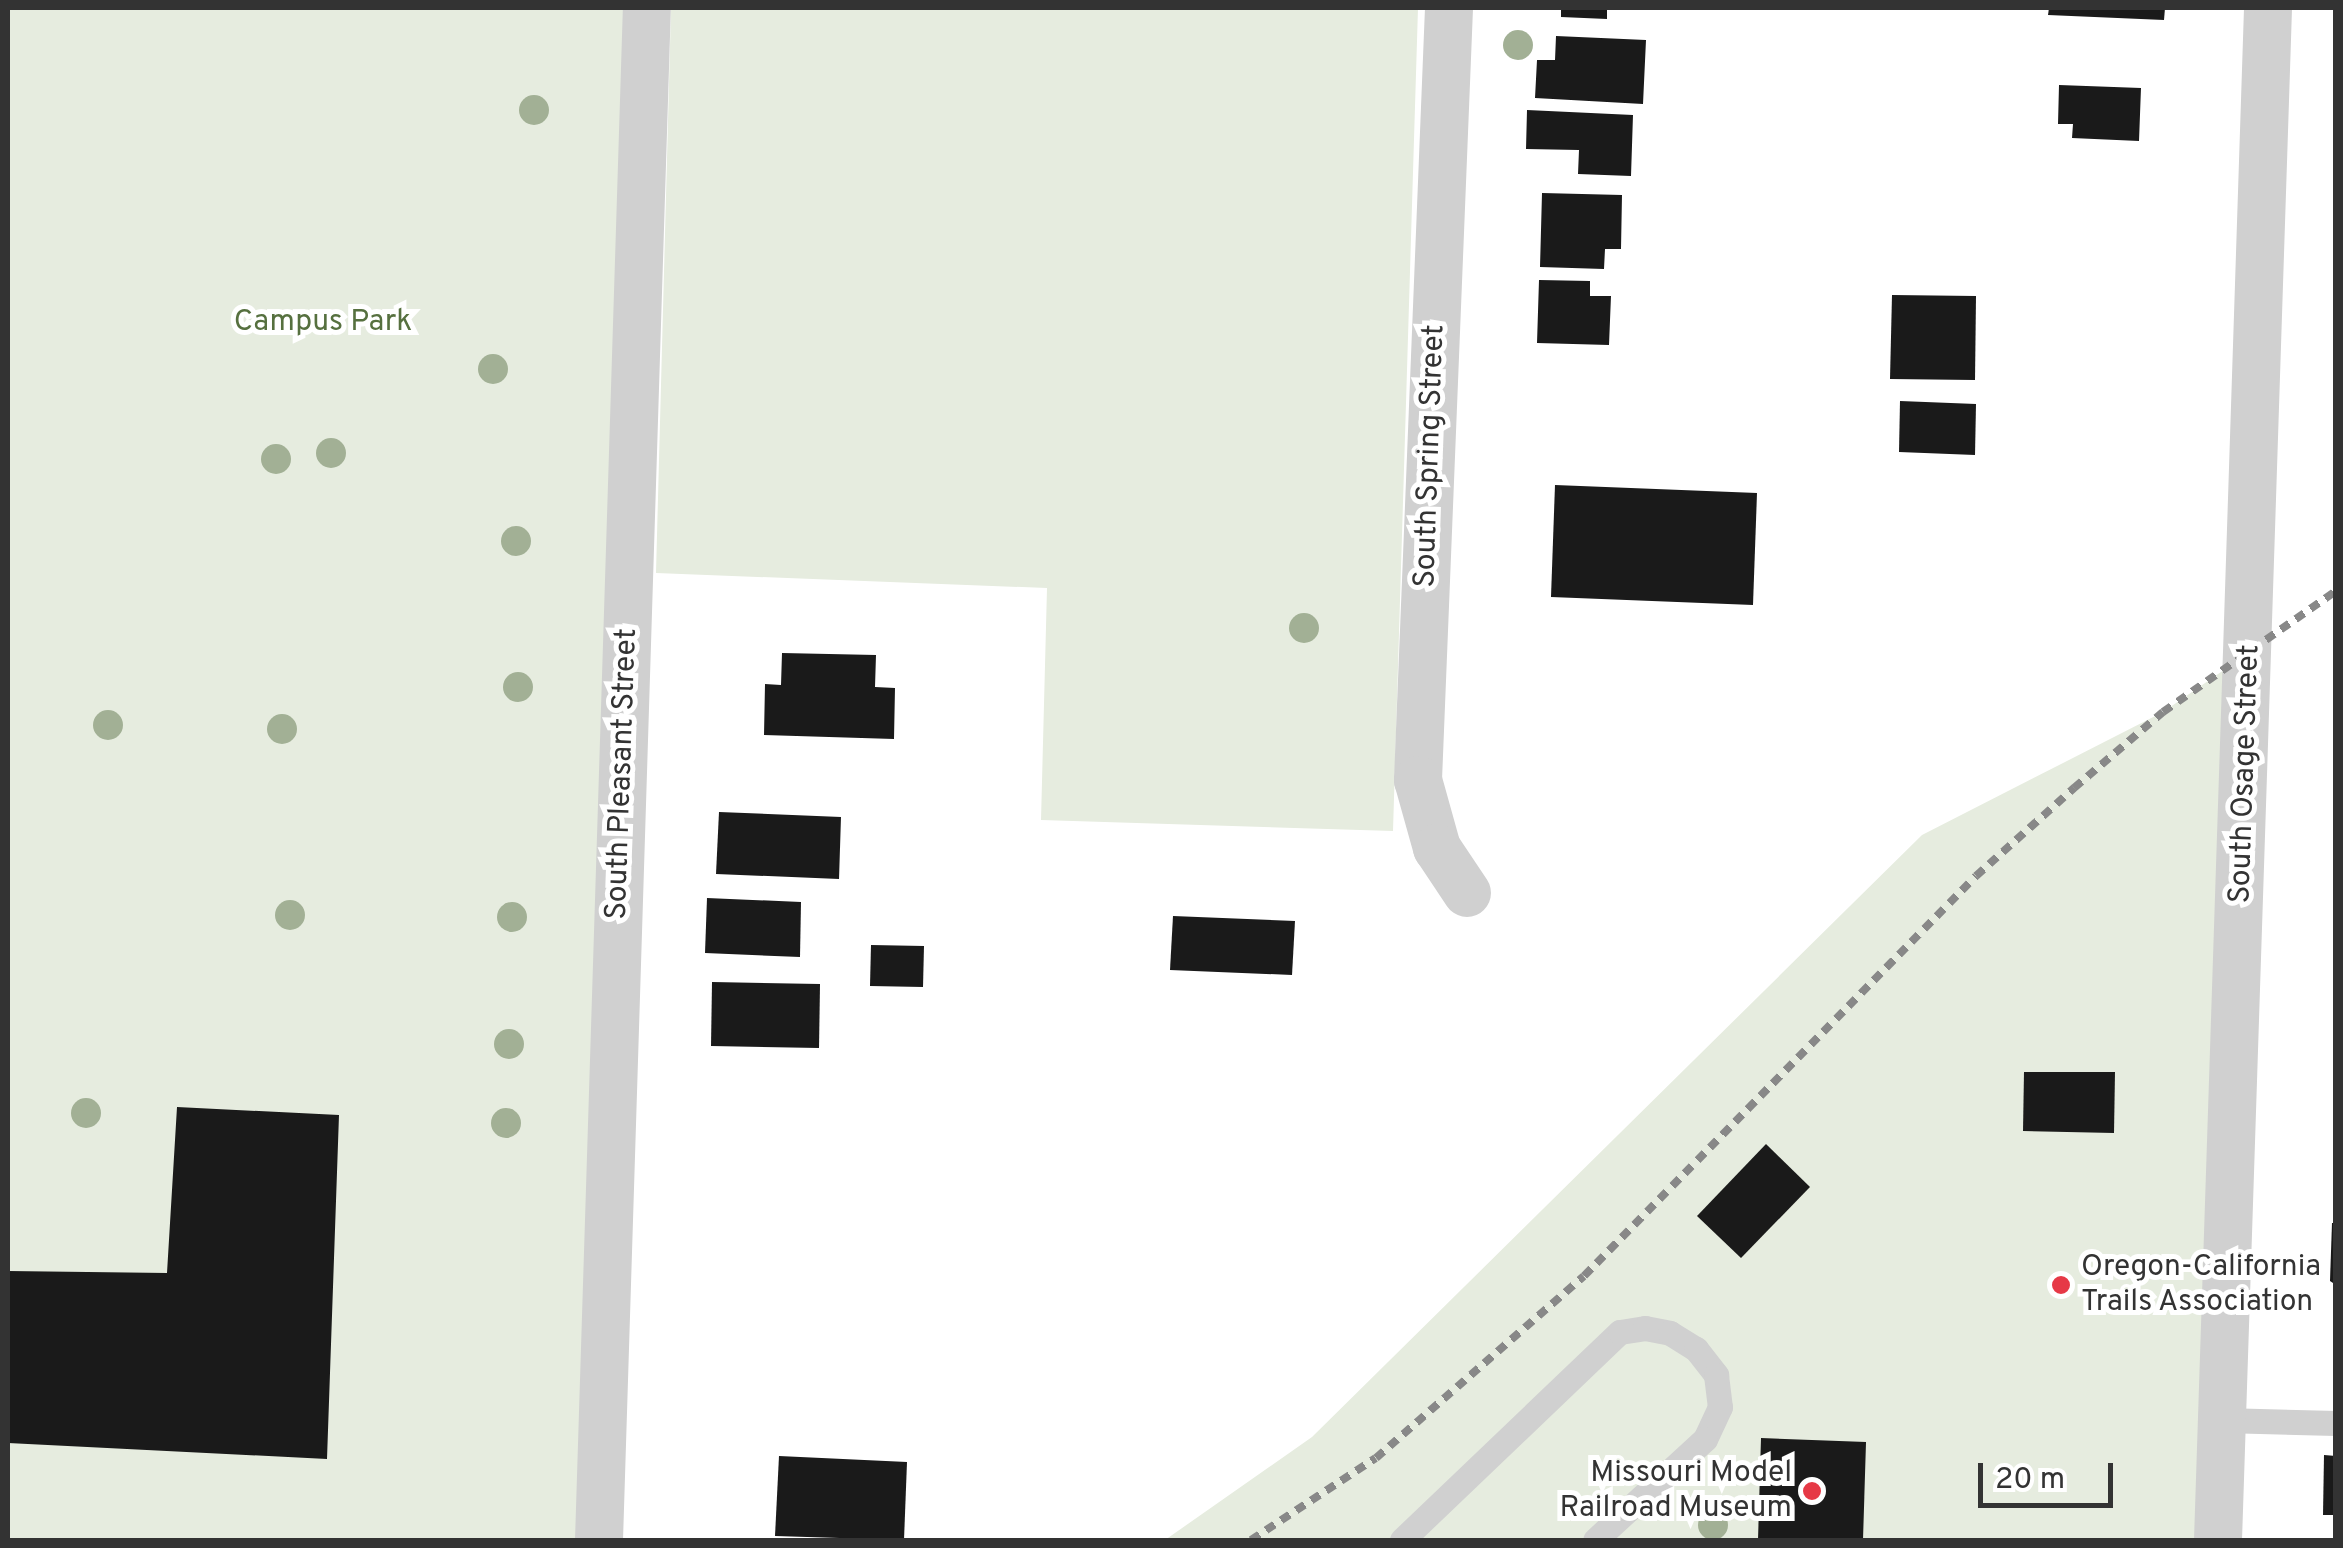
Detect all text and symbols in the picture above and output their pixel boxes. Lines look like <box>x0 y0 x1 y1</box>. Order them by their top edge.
park label: Campus Park <box>234 305 412 341</box>
street label: South Spring Street <box>1408 324 1454 588</box>
street label: South Pleasant Street <box>600 628 646 920</box>
street label: South Osage Street <box>2223 644 2269 904</box>
place label: Oregon-California Trails Association <box>2081 1250 2321 1320</box>
marker: Oregon-California Trails Association <box>2050 1274 2072 1296</box>
scale bar <box>1983 1443 2118 1505</box>
place label: Missouri Model Railroad Museum <box>1559 1456 1792 1526</box>
text: 20 m <box>1995 1462 2065 1499</box>
marker: Missouri Model Railroad Museum <box>1801 1480 1823 1502</box>

